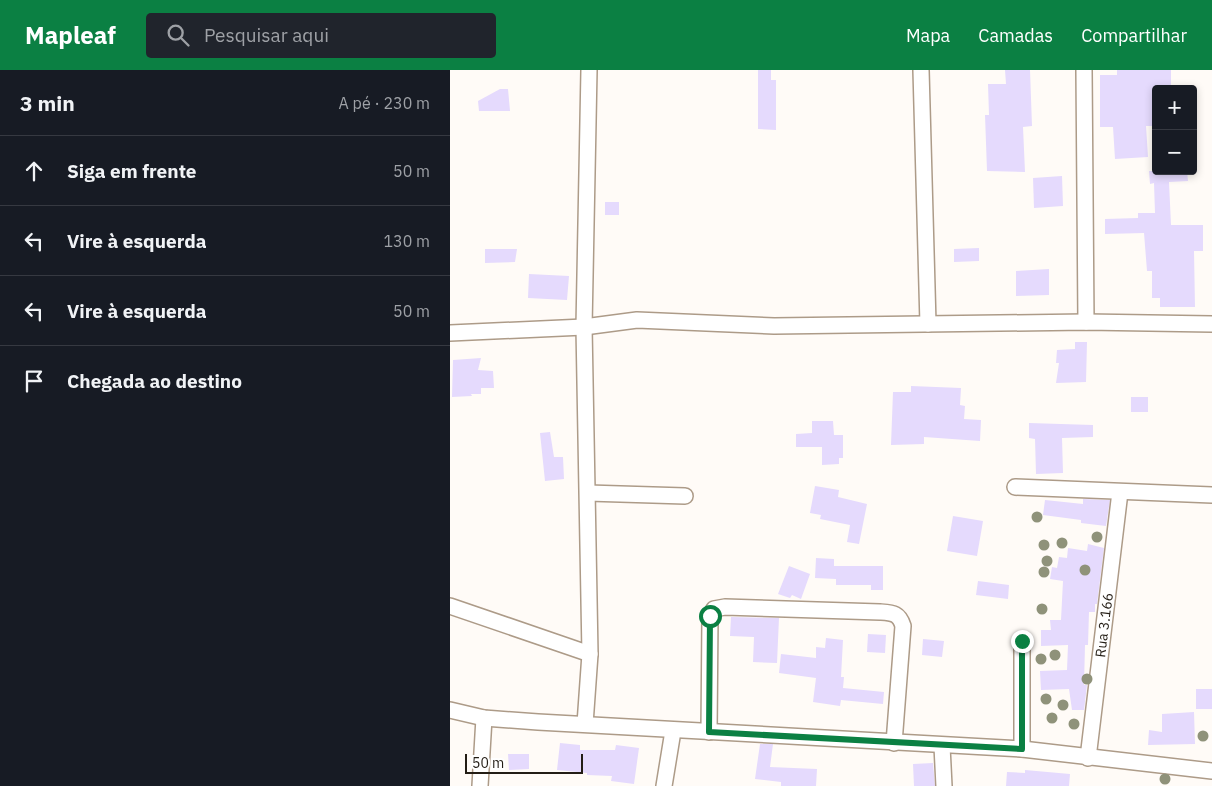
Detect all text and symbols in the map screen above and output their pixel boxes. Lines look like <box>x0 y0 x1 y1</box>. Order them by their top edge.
search box <box>146 13 496 58</box>
text: Mapleaf <box>25 19 116 51</box>
icon: search <box>164 21 192 49</box>
text: Pesquisar aqui <box>204 23 329 47</box>
text: Mapa <box>906 24 950 47</box>
text: Camadas <box>978 24 1053 47</box>
text: Compartilhar <box>1081 24 1187 47</box>
map controls <box>1152 85 1197 175</box>
button: + <box>1152 85 1197 130</box>
text: 3 min <box>20 89 75 117</box>
text: A pé · 230 m <box>339 93 430 113</box>
button: − <box>1152 130 1197 175</box>
icon: ahead <box>20 157 48 185</box>
text: Siga em frente <box>67 159 197 183</box>
text: 50 m <box>393 161 430 181</box>
icon: left <box>20 227 48 255</box>
text: Vire à esquerda <box>67 229 207 253</box>
text: 130 m <box>383 231 430 251</box>
icon: left <box>20 297 48 325</box>
text: Vire à esquerda <box>67 299 207 323</box>
text: 50 m <box>393 301 430 321</box>
icon: arrive <box>20 367 48 395</box>
text: Chegada ao destino <box>67 369 242 393</box>
street label: Rua 3.166 <box>1091 592 1117 658</box>
route start <box>699 605 722 628</box>
route end <box>1011 630 1034 653</box>
scale bar <box>465 751 582 774</box>
text: 50 m <box>472 754 504 772</box>

